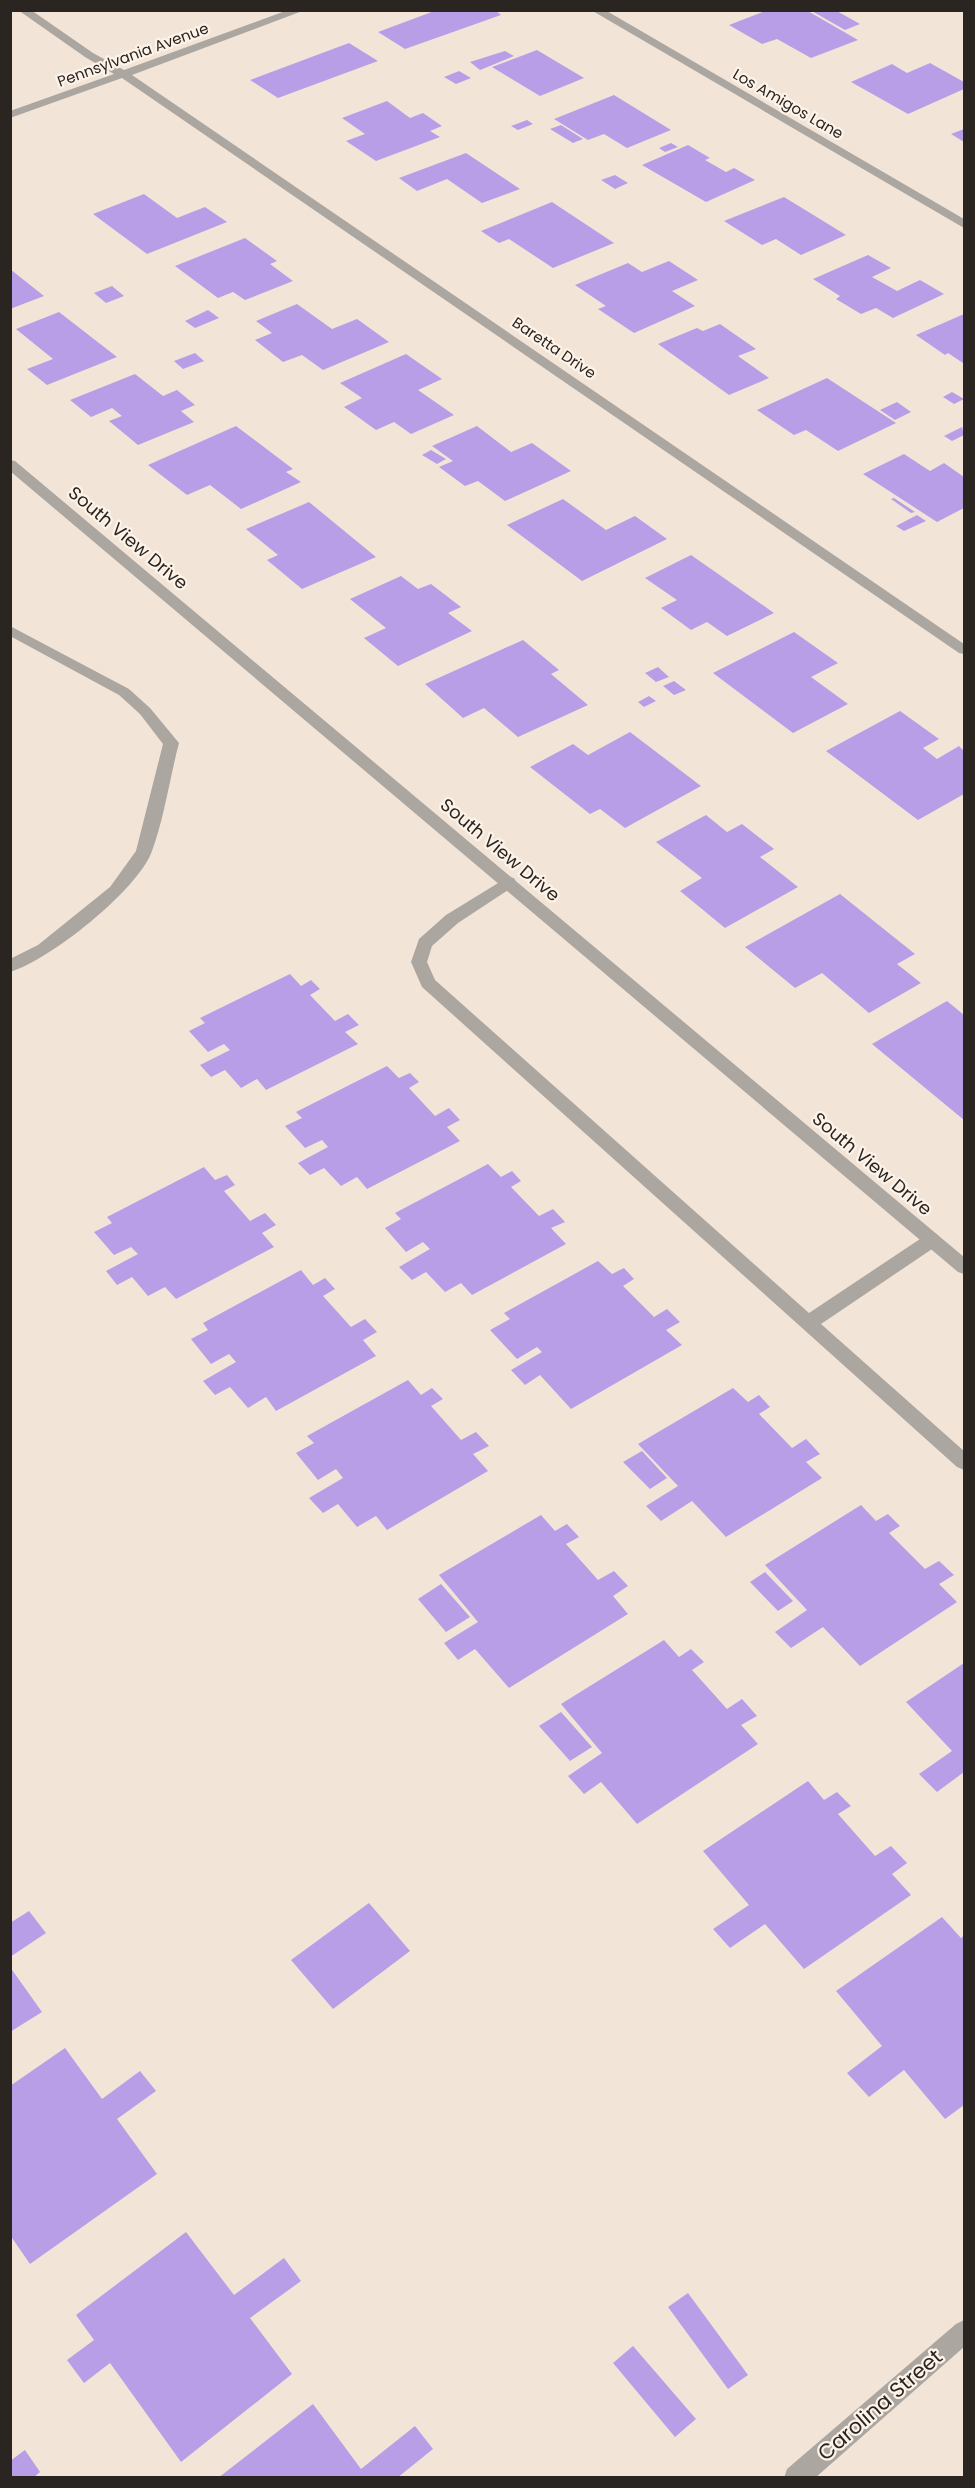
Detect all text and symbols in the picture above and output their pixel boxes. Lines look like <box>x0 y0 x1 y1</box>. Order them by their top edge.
street label: Pennsylvania Avenue <box>54 17 211 92</box>
street label: Los Amigos Lane <box>729 63 847 144</box>
street label: Baretta Drive <box>508 312 600 383</box>
street label: South View Drive <box>63 480 193 595</box>
street label: South View Drive <box>435 792 565 907</box>
street label: South View Drive <box>807 1106 937 1221</box>
street label: Carolina Street <box>811 2342 948 2467</box>

